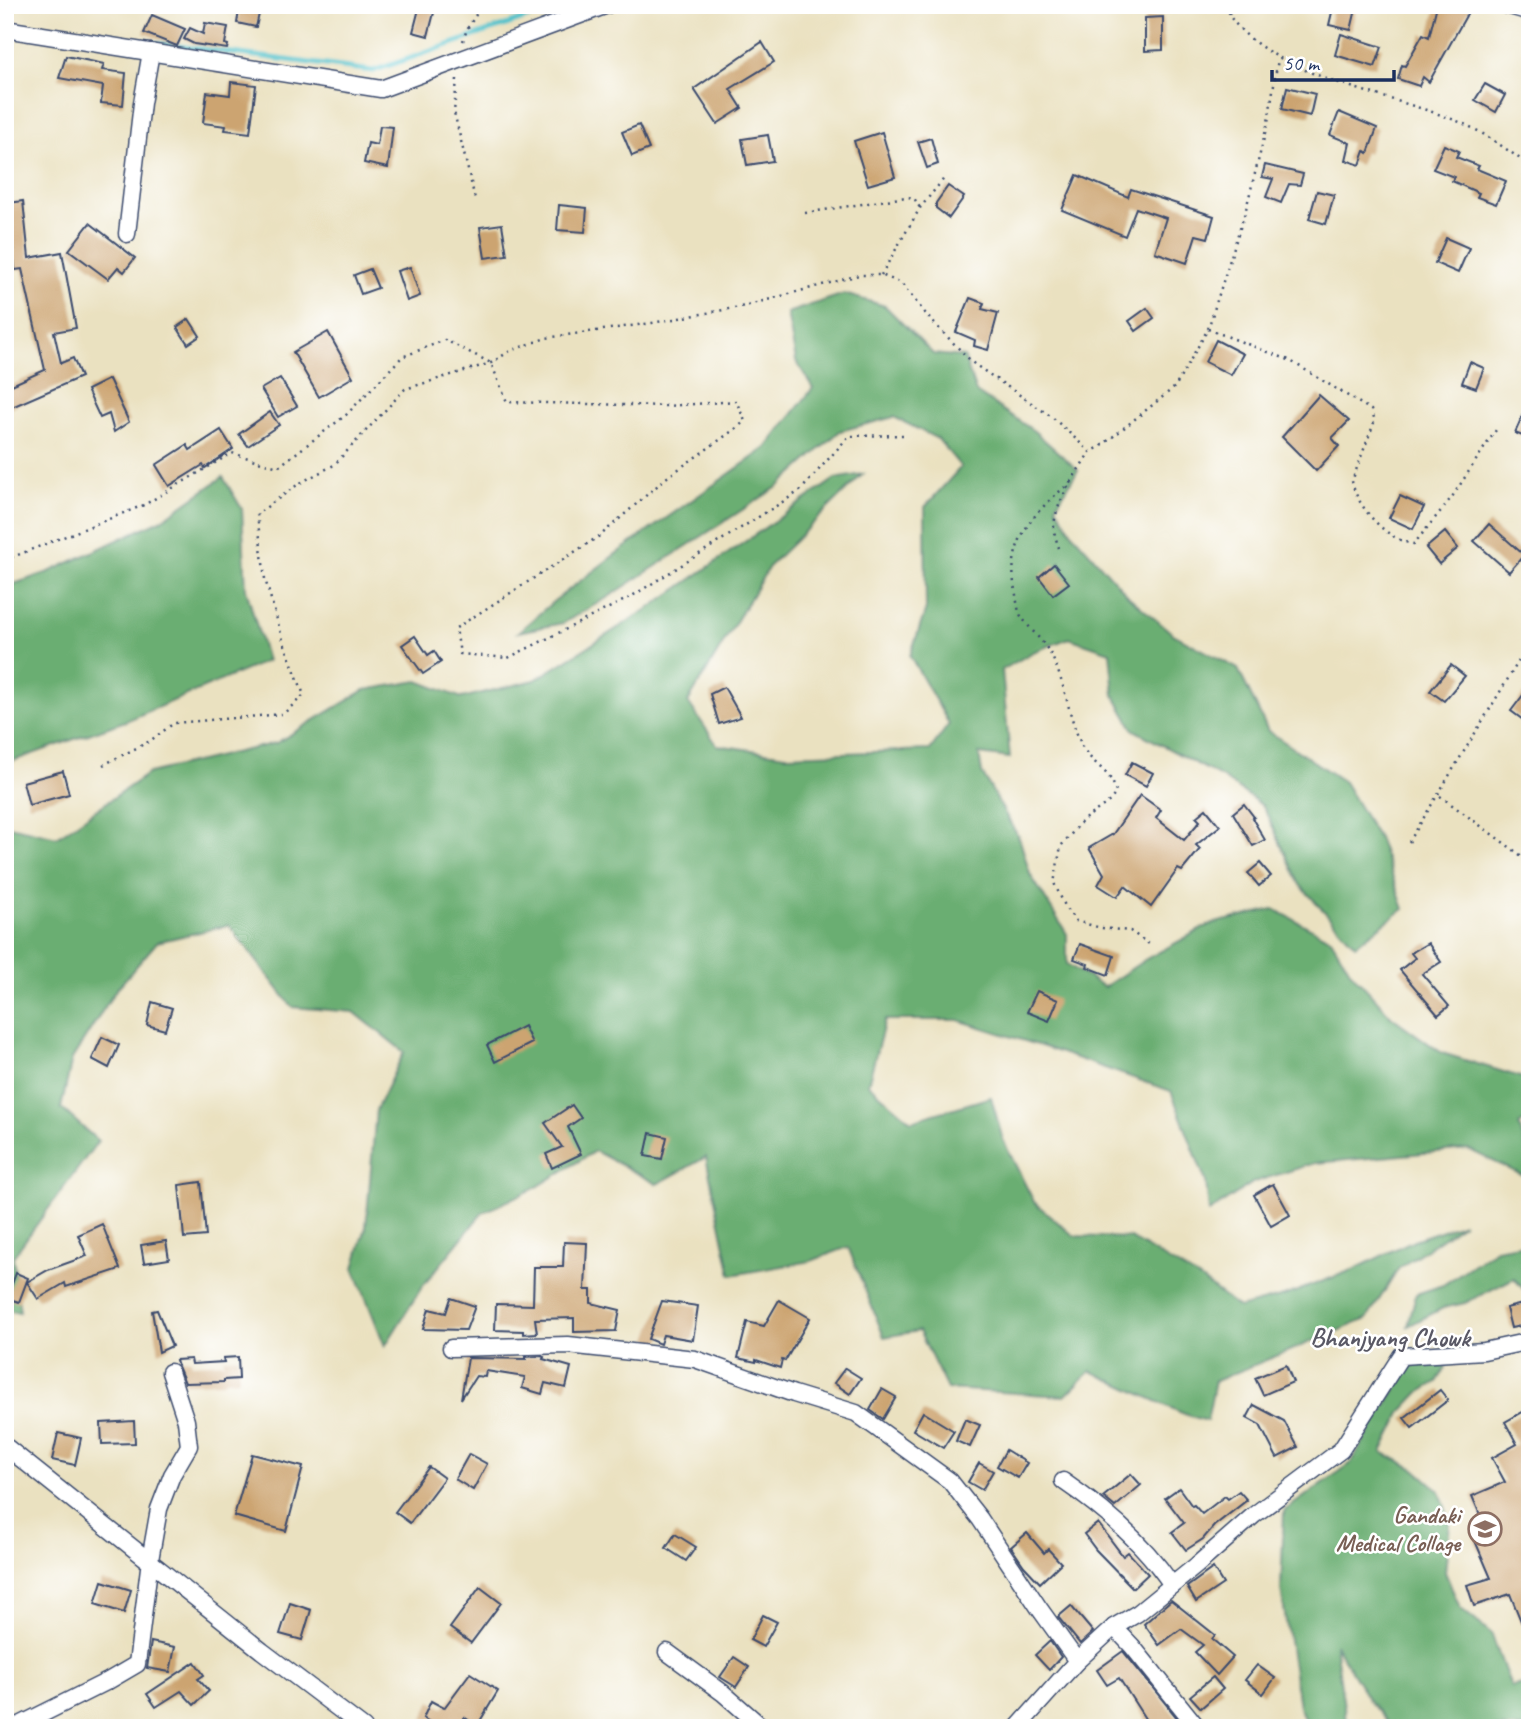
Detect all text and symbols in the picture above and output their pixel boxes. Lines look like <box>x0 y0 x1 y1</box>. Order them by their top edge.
scale bar <box>1272 38 1395 82</box>
text: 50 m <box>1283 50 1321 76</box>
district label: Bhanjyang Chowk <box>1310 1321 1472 1354</box>
place label: Gandaki Medical Collage <box>1336 1500 1463 1558</box>
school or university icon: Gandaki Medical Collage <box>1466 1510 1504 1548</box>

